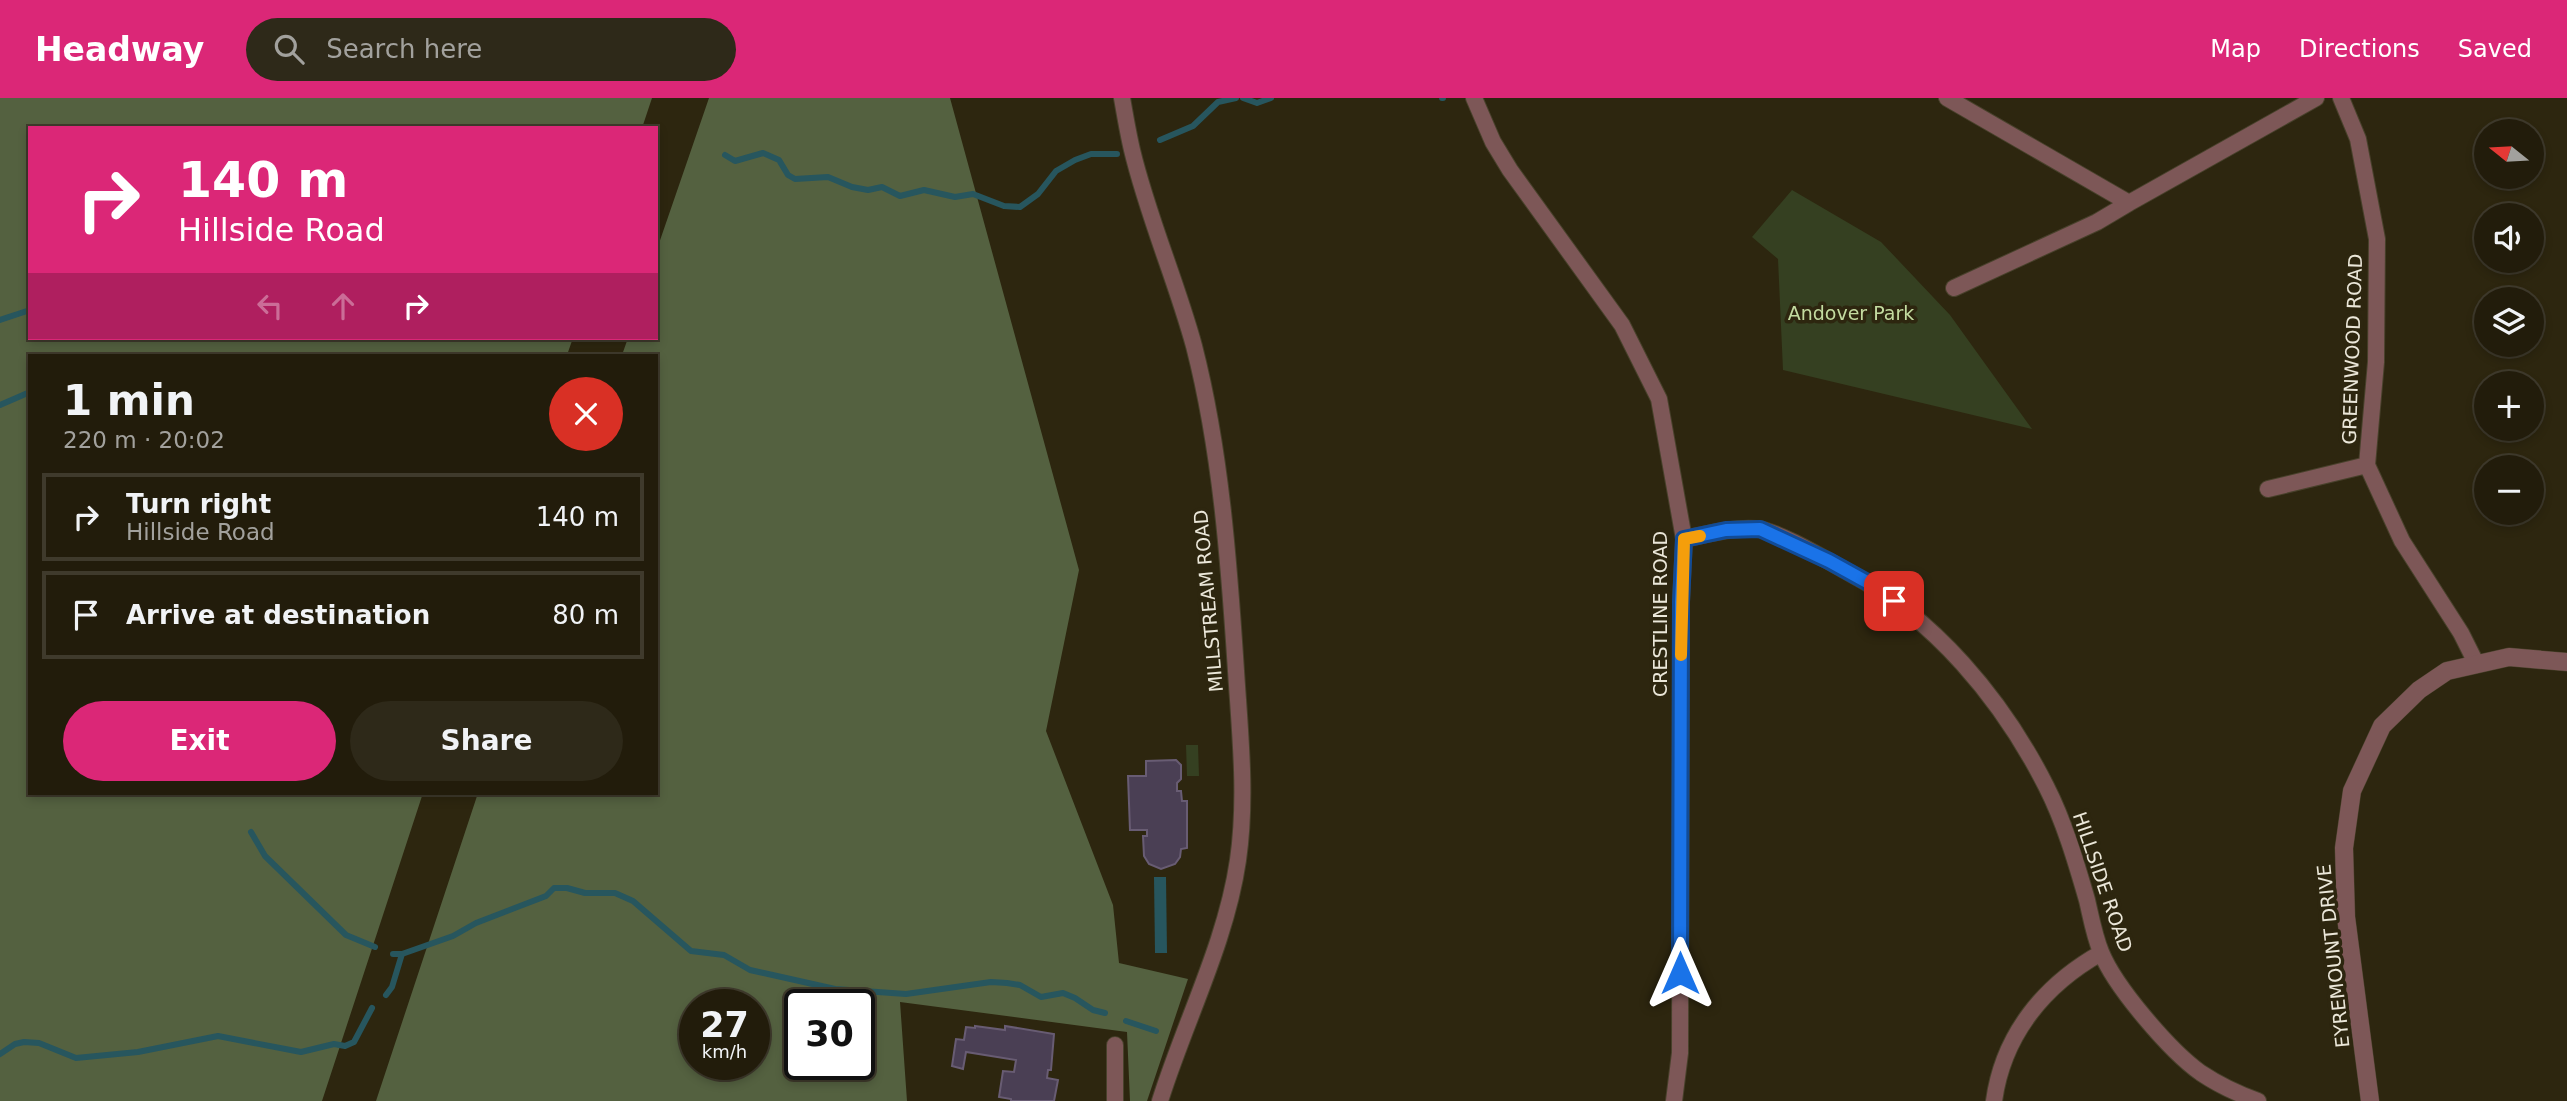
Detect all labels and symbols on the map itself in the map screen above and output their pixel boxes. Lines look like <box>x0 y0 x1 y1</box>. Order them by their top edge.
north arrow <box>2474 119 2544 189</box>
street label: GREENWOOD ROAD <box>2338 253 2366 445</box>
park label: Andover Park <box>1788 302 1914 324</box>
street label: MILLSTREAM ROAD <box>1189 509 1227 693</box>
street label: CRESTLINE ROAD <box>1649 531 1671 697</box>
pin <box>1864 571 1924 631</box>
street label: HILLSIDE ROAD <box>2069 809 2137 955</box>
street label: EYREMOUNT DRIVE <box>2312 863 2354 1049</box>
position arrow <box>1643 936 1717 1010</box>
speed limit sign: 30 <box>784 989 875 1080</box>

